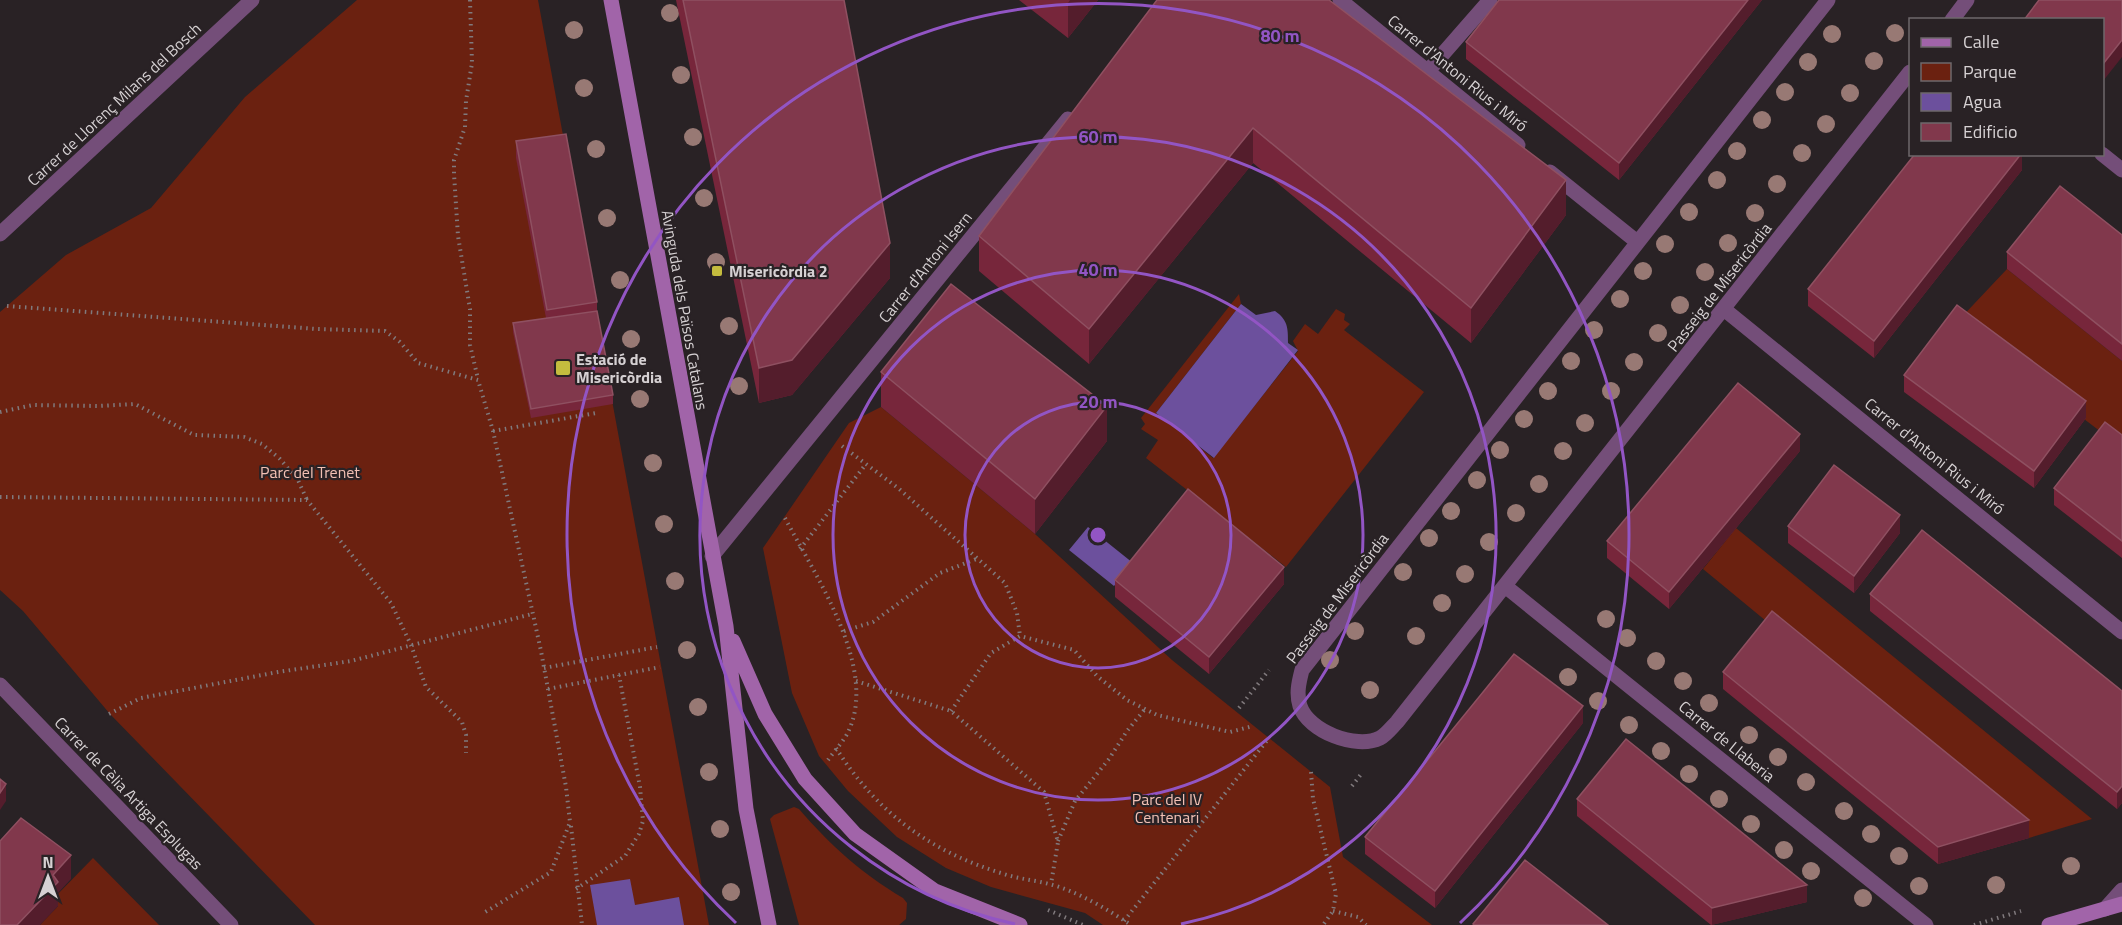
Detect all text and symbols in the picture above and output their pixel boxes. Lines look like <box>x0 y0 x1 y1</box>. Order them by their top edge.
street label: Carrer d'Antoni Rius i Miró <box>1383 9 1533 137</box>
street label: Carrer de Llorenç Milans del Bosch <box>22 17 206 191</box>
legend <box>1909 18 2104 156</box>
text: 80 m <box>1260 22 1300 49</box>
text: Calle <box>1963 28 1999 55</box>
text: Parque <box>1963 58 2017 85</box>
text: Agua <box>1963 88 2001 115</box>
text: Edificio <box>1963 118 2017 145</box>
text: 60 m <box>1078 123 1118 150</box>
street label: Carrer d'Antoni Isern <box>872 206 978 328</box>
street label: Avinguda dels Països Catalans <box>656 208 714 412</box>
street label: Passeig de Misericòrdia <box>1661 217 1777 357</box>
text: 40 m <box>1078 256 1118 283</box>
place label: Misericòrdia 2 <box>729 259 828 283</box>
marker: Misericòrdia 2 <box>710 264 724 278</box>
place label: Estació de Misericòrdia <box>576 347 662 389</box>
marker: Estació de Misericòrdia <box>554 359 572 377</box>
text: 20 m <box>1078 388 1118 415</box>
street label: Carrer d'Antoni Rius i Miró <box>1860 392 2010 520</box>
park label: Parc del Trenet <box>260 460 360 484</box>
centre of rings <box>1088 525 1108 545</box>
street label: Passeig de Misericòrdia <box>1280 528 1394 668</box>
street label: Carrer de Llaberia <box>1674 695 1780 787</box>
street label: Carrer de Cèlia Artiga Esplugas <box>49 711 209 875</box>
park label: Parc del IV Centenari <box>1132 787 1202 829</box>
north arrow <box>18 847 78 907</box>
text: N <box>42 850 54 874</box>

